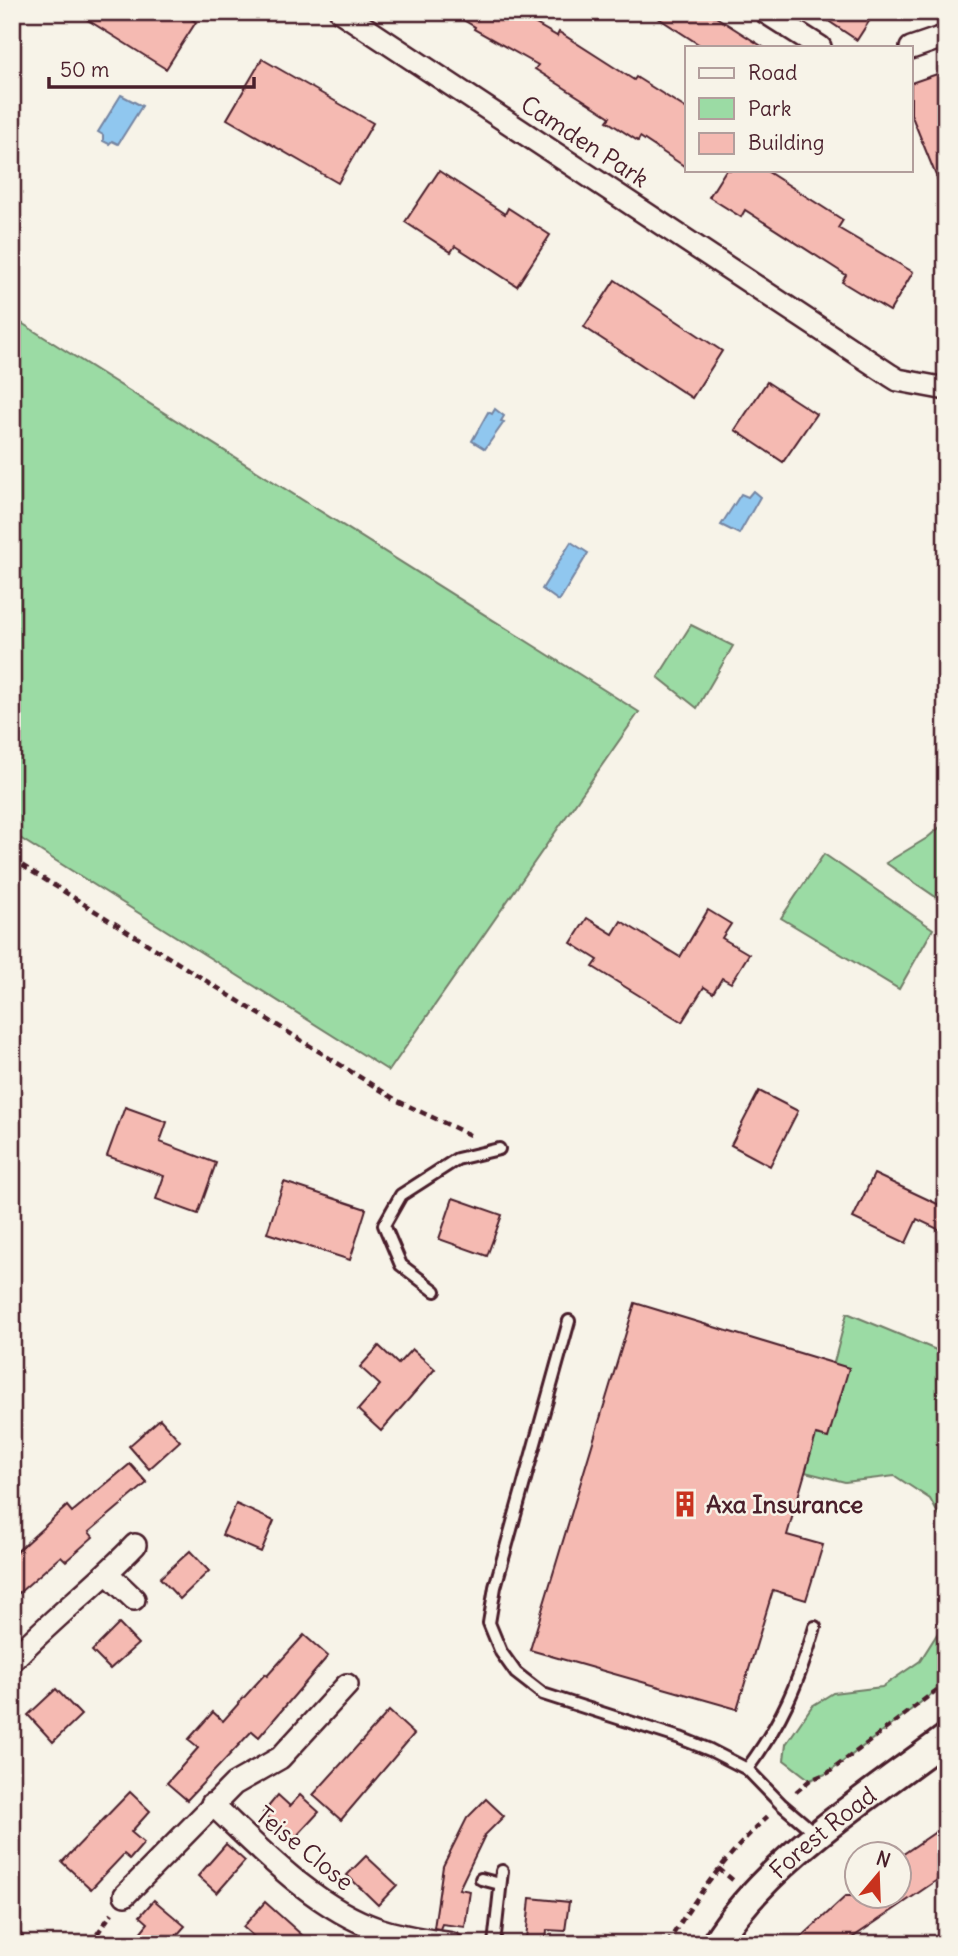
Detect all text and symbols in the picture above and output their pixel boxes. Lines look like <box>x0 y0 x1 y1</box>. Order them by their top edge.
scale bar <box>49 46 254 90</box>
legend <box>685 46 912 172</box>
text: 50 m <box>60 56 109 83</box>
text: Road <box>748 59 797 86</box>
street label: Camden Park <box>515 89 655 193</box>
text: Park <box>748 95 791 122</box>
text: Building <box>748 129 824 156</box>
building icon: Axa Insurance <box>670 1489 700 1519</box>
place label: Axa Insurance <box>706 1489 863 1519</box>
street label: Forest Road <box>763 1780 882 1885</box>
street label: Teise Close <box>250 1799 360 1897</box>
north arrow <box>842 1840 912 1910</box>
text: N <box>873 1845 894 1872</box>

